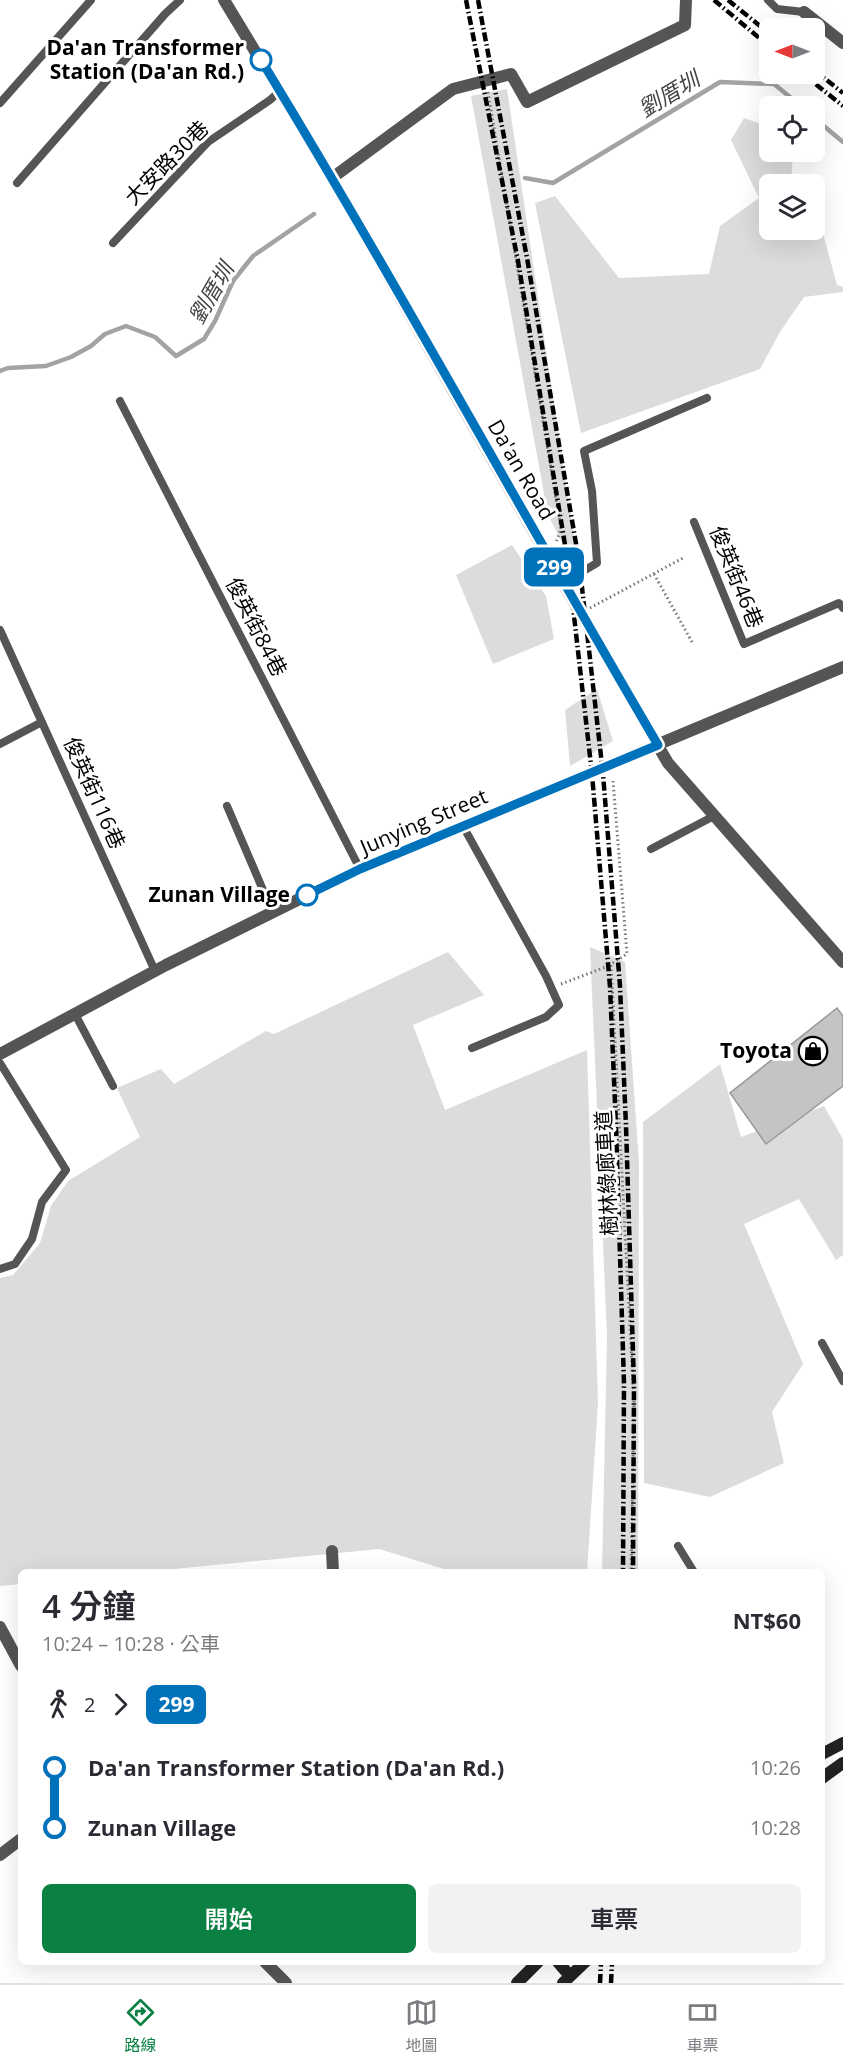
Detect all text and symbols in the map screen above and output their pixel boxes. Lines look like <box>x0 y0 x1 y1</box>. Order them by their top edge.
north arrow <box>759 18 825 84</box>
map controls <box>759 18 825 240</box>
place label: Da'an Transformer Station (Da'an Rd.) <box>46 33 244 85</box>
marker: Da'an Transformer Station (Da'an Rd.) <box>250 49 272 71</box>
water label: 劉厝圳 <box>632 62 707 123</box>
button: locate <box>759 96 825 162</box>
street label: 大安路30巷 <box>118 114 214 210</box>
button: layers <box>759 174 825 240</box>
water label: 劉厝圳 <box>181 254 241 329</box>
street label: Da'an Road <box>482 414 562 525</box>
street label: 俊英街46巷 <box>704 521 770 632</box>
line badge: 299 <box>520 548 588 586</box>
text: 299 <box>536 553 572 581</box>
street label: 俊英街84巷 <box>220 572 294 681</box>
street label: 俊英街116巷 <box>58 732 132 853</box>
street label: Junying Street <box>354 782 491 861</box>
place label: Zunan Village <box>148 880 290 908</box>
marker: Zunan Village <box>296 884 318 906</box>
shop icon: Toyota <box>797 1035 829 1067</box>
place label: Toyota <box>720 1036 792 1064</box>
street label: 樹林綠廊車道 <box>589 1109 623 1237</box>
text: 4 分鐘 <box>42 1583 135 1628</box>
text: NT$60 <box>733 1605 801 1635</box>
text: 10:24 – 10:28 · 公車 <box>42 1630 220 1657</box>
icon: walk <box>42 1688 75 1721</box>
icon: forward <box>104 1688 137 1721</box>
text: 299 <box>158 1690 194 1718</box>
text: 2 <box>84 1691 95 1718</box>
text: Da'an Transformer Station (Da'an Rd.) <box>88 1752 504 1782</box>
text: 10:26 <box>750 1754 801 1781</box>
text: Zunan Village <box>88 1812 236 1842</box>
text: 10:28 <box>750 1814 801 1841</box>
button: 開始 <box>42 1884 416 1953</box>
button: 車票 <box>428 1884 801 1953</box>
tab: 路線 <box>124 1996 157 2056</box>
tab: 地圖 <box>405 1996 438 2056</box>
tab: 車票 <box>686 1996 719 2056</box>

